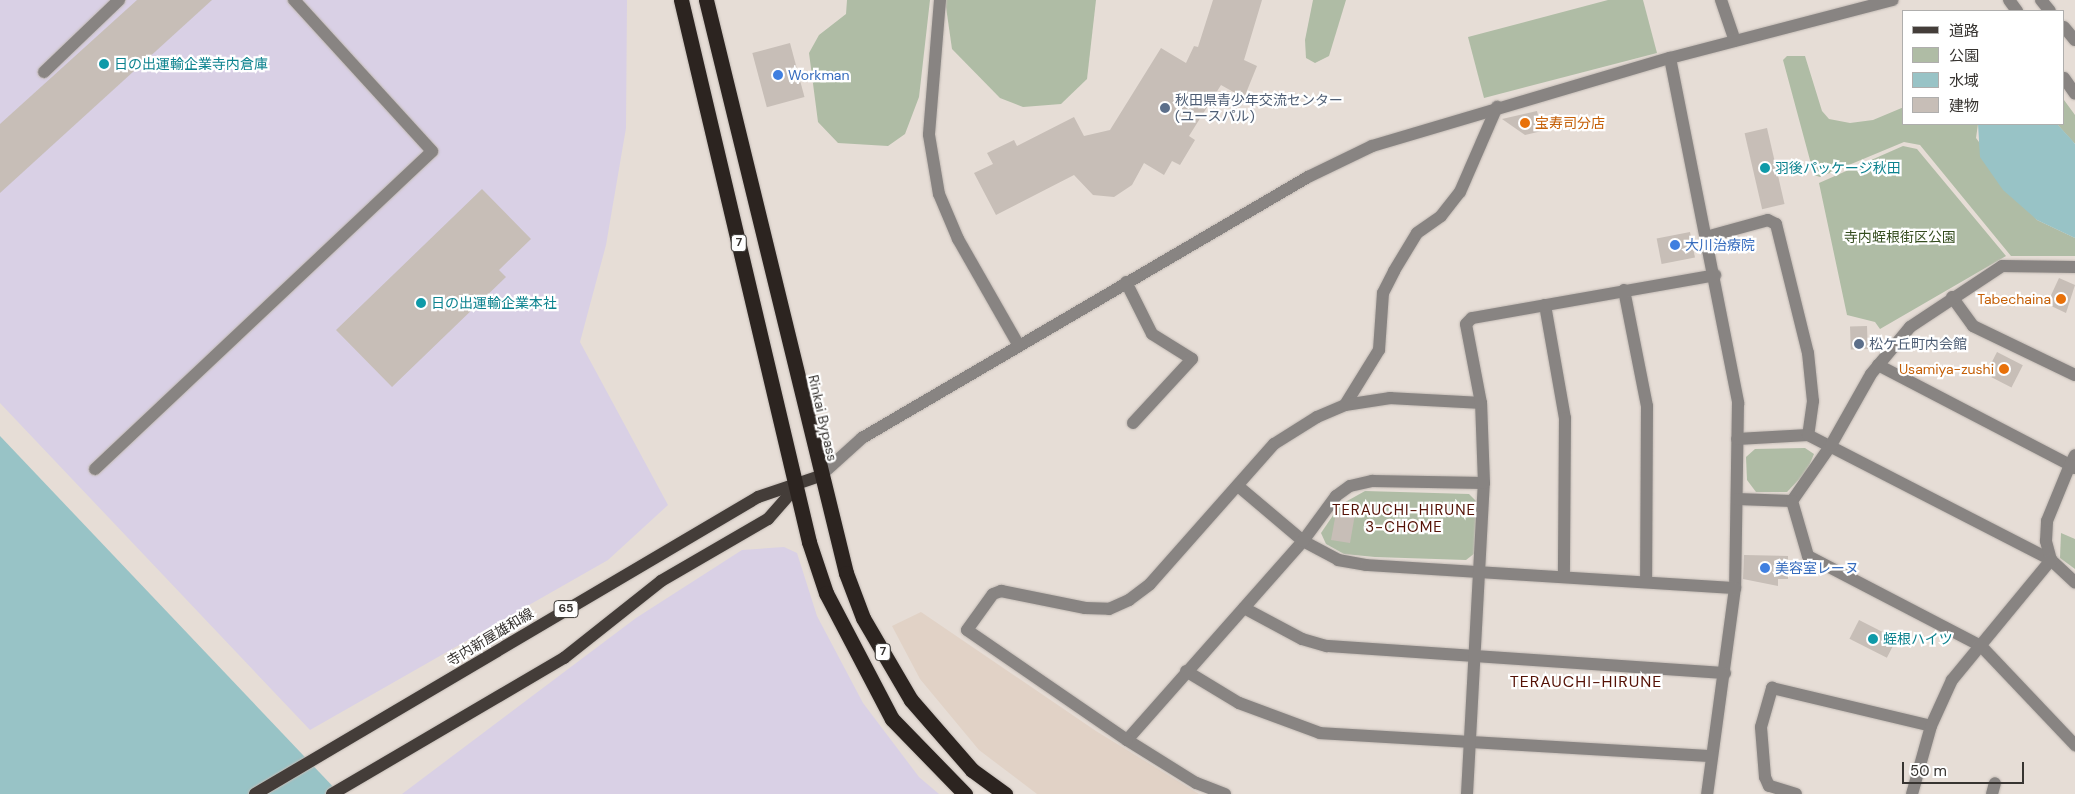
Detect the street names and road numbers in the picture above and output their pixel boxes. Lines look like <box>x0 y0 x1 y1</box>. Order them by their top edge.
road number: 7 <box>730 234 748 252</box>
street label: Rinkai Bypass <box>805 373 841 463</box>
road number: 65 <box>554 600 578 618</box>
street label: 寺内新屋雄和線 <box>444 605 536 669</box>
road number: 7 <box>874 642 892 662</box>

